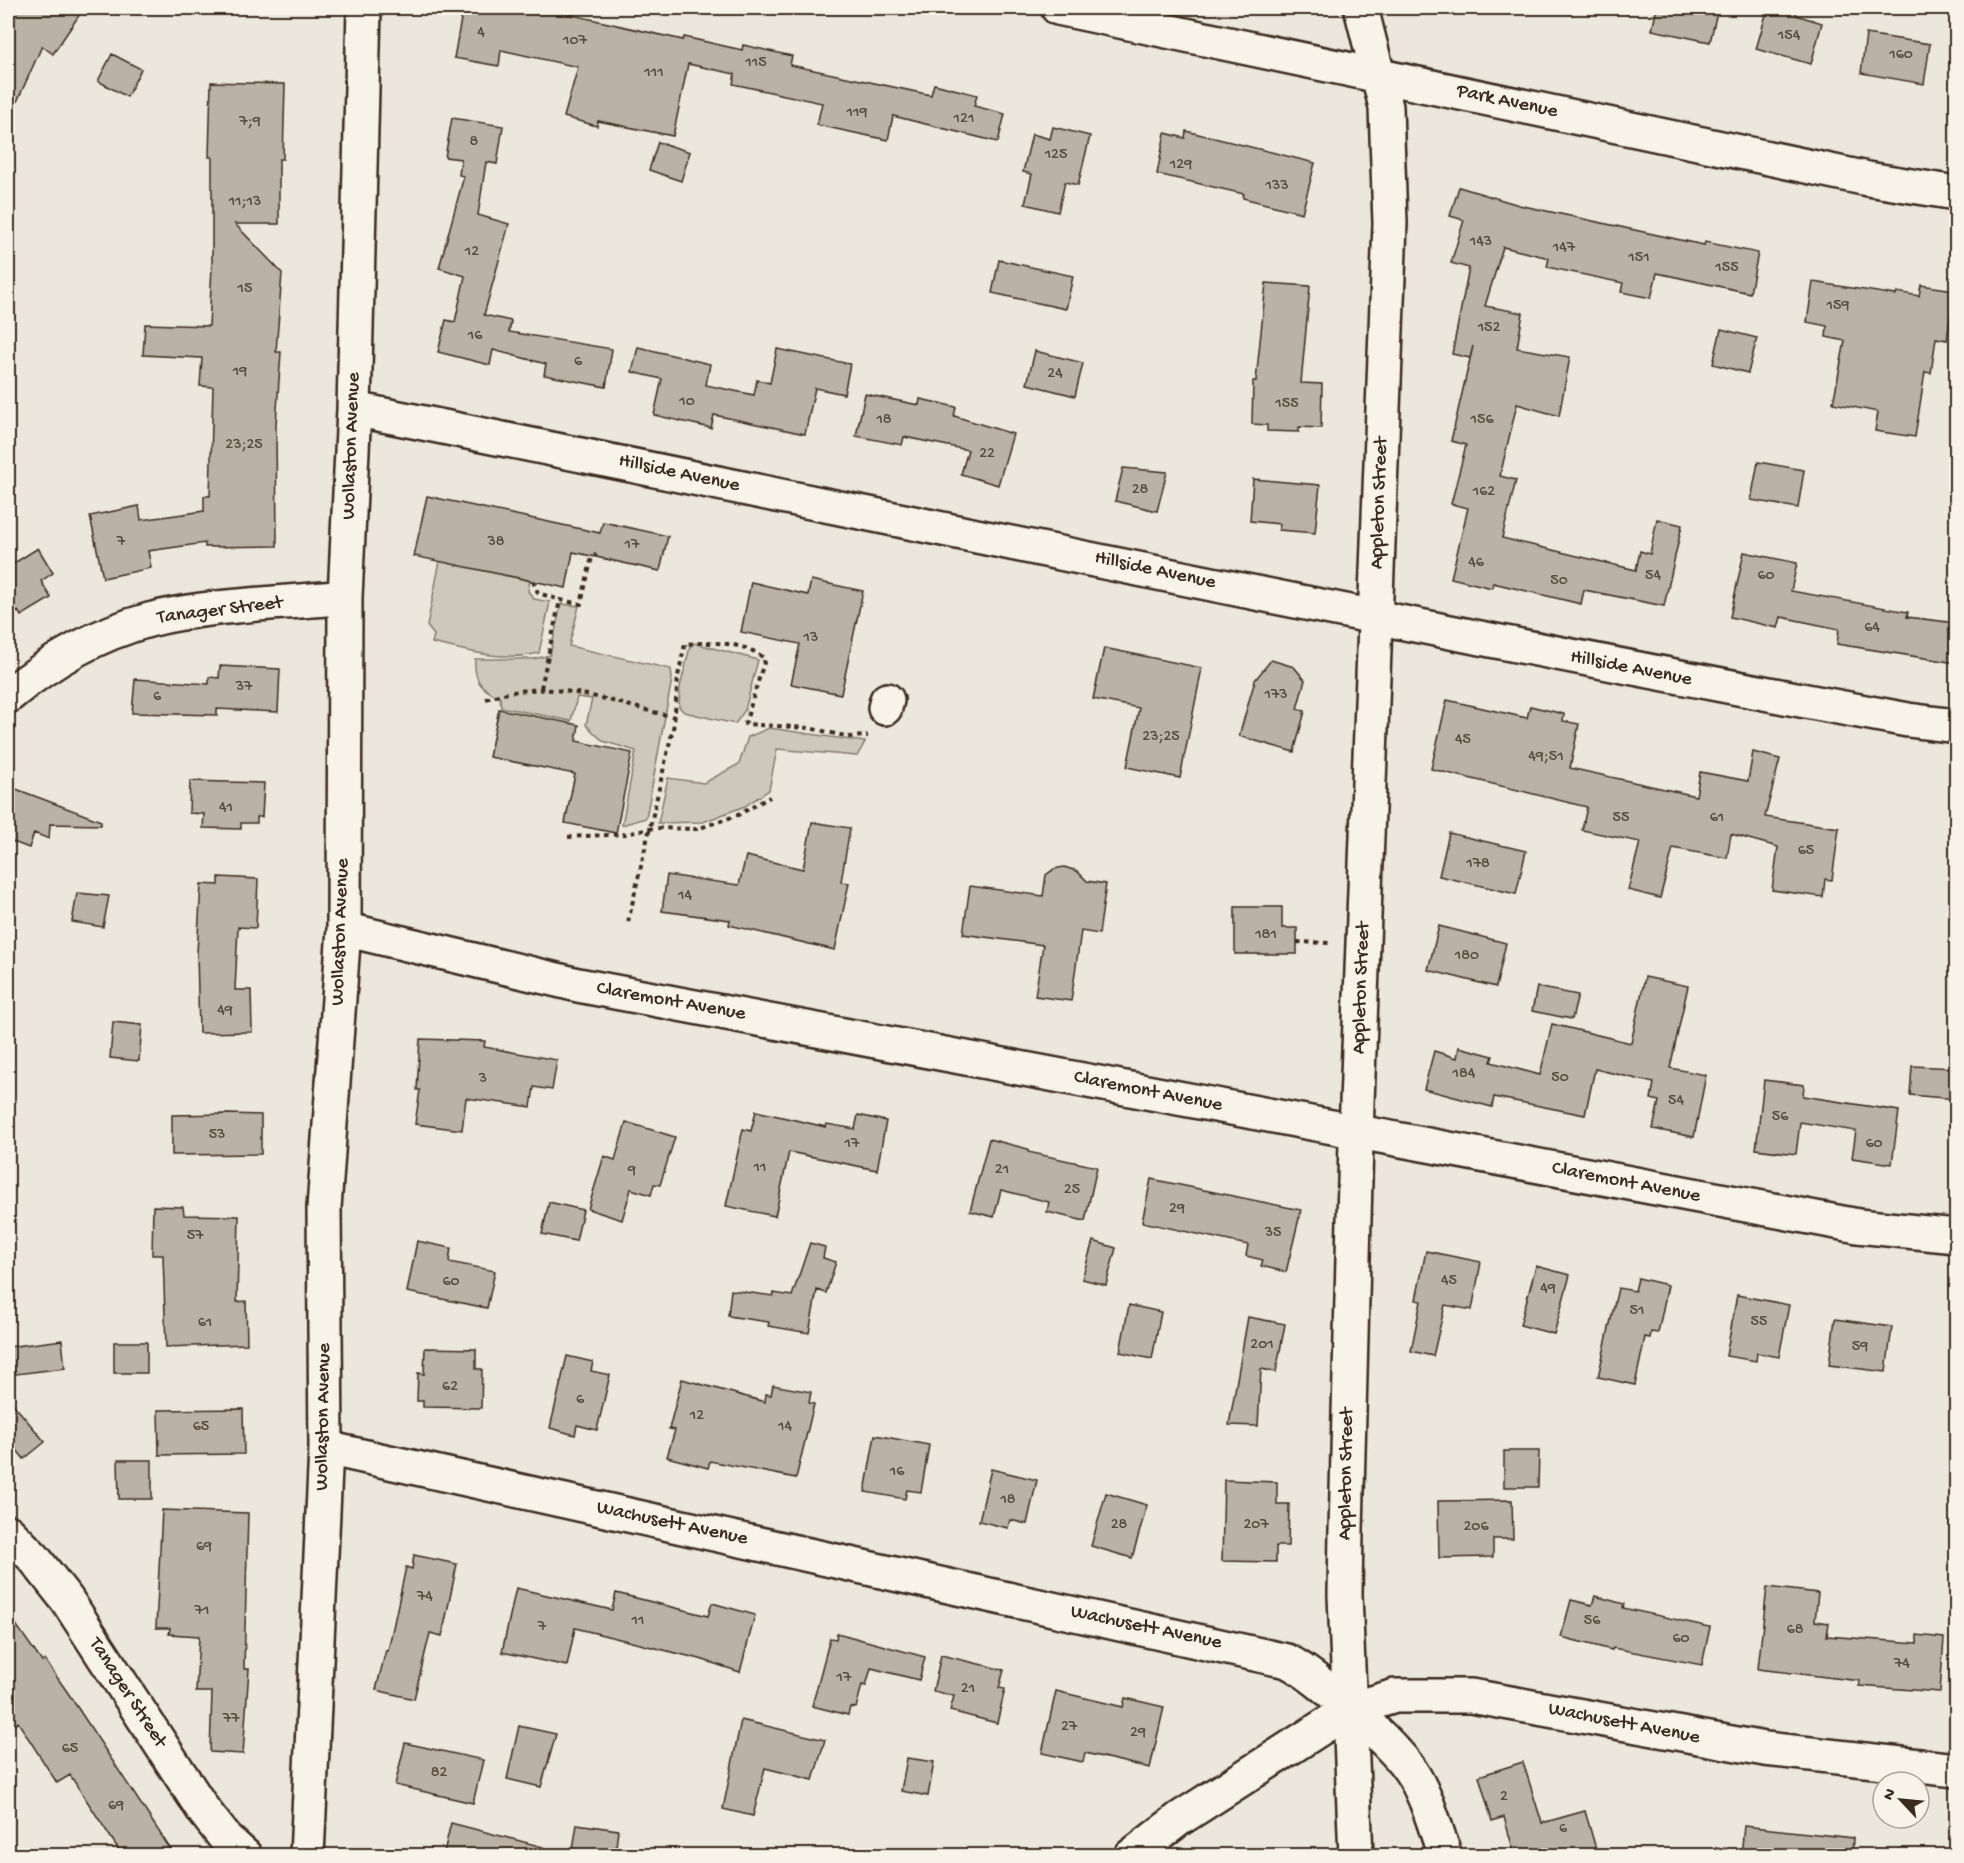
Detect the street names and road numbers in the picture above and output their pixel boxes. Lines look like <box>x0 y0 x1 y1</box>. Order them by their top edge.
street label: Park Avenue <box>1453 80 1560 124</box>
street label: Wollaston Avenue <box>338 371 366 520</box>
street label: Appleton Street <box>1366 435 1394 570</box>
street label: Hillside Avenue <box>616 450 742 498</box>
street label: Hillside Avenue <box>1092 547 1218 595</box>
street label: Tanager Street <box>155 592 286 630</box>
street label: Hillside Avenue <box>1568 646 1694 692</box>
street label: Wollaston Avenue <box>327 857 355 1006</box>
street label: Appleton Street <box>1348 920 1376 1055</box>
street label: Claremont Avenue <box>595 978 748 1027</box>
street label: Claremont Avenue <box>1072 1066 1225 1118</box>
street label: Claremont Avenue <box>1550 1157 1703 1209</box>
street label: Wollaston Avenue <box>311 1342 337 1491</box>
street label: Appleton Street <box>1334 1406 1360 1540</box>
street label: Wachusett Avenue <box>594 1497 750 1551</box>
street label: Wachusett Avenue <box>1068 1601 1224 1655</box>
street label: Tanager Street <box>82 1633 172 1754</box>
street label: Wachusett Avenue <box>1546 1698 1702 1750</box>

